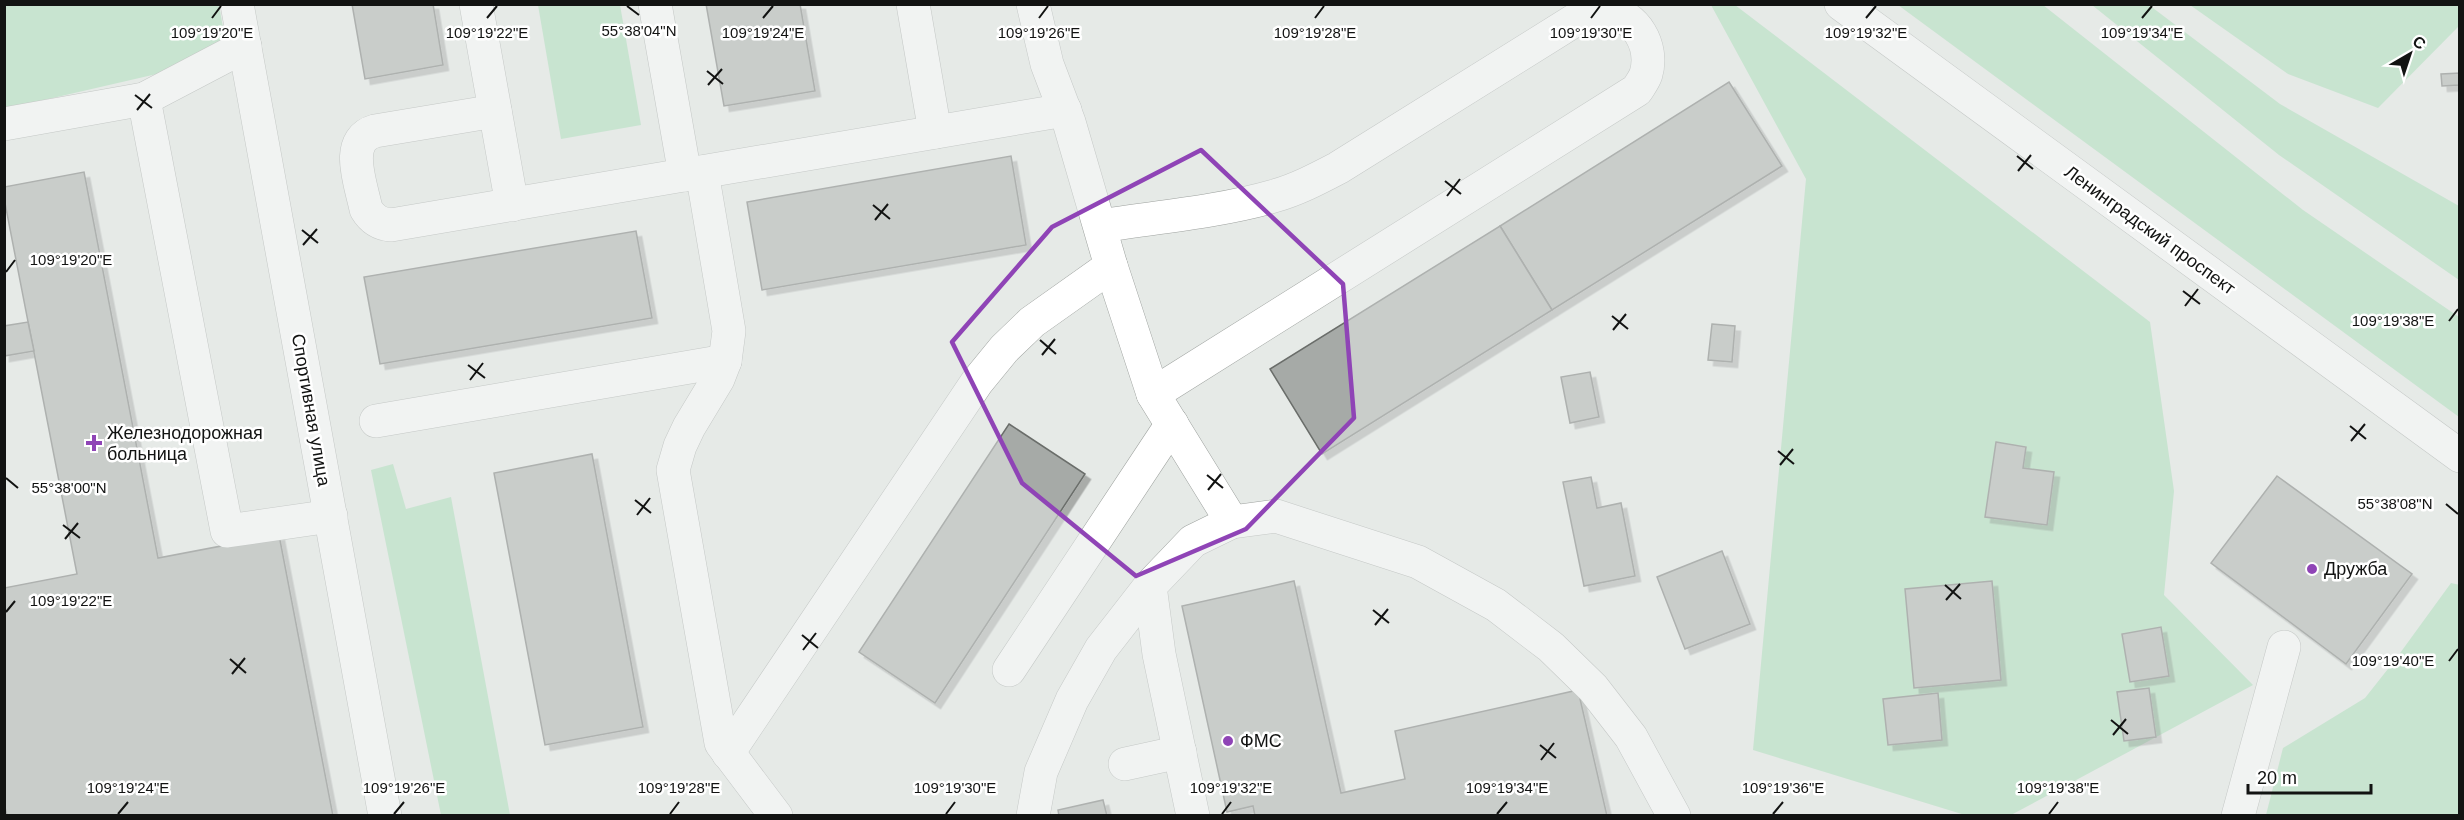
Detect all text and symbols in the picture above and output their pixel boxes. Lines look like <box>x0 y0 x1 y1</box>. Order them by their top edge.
text: 55°38'04"N <box>601 22 677 39</box>
text: 109°19'20"E <box>171 24 253 41</box>
text: 109°19'22"E <box>446 24 528 41</box>
text: 109°19'24"E <box>722 24 804 41</box>
text: 109°19'26"E <box>998 24 1080 41</box>
text: 109°19'28"E <box>1274 24 1356 41</box>
text: 109°19'30"E <box>1550 24 1632 41</box>
text: 109°19'32"E <box>1825 24 1907 41</box>
text: 109°19'34"E <box>2101 24 2183 41</box>
north arrow <box>2380 24 2440 84</box>
text: С <box>2409 32 2429 53</box>
street label: Ленинградский проспект <box>2061 161 2239 299</box>
text: 109°19'20"E <box>30 251 112 268</box>
text: 109°19'38"E <box>2352 312 2434 329</box>
street label: Спортивная улица <box>288 332 334 489</box>
place label: Железнодорожная больница <box>107 423 263 464</box>
marker: Железнодорожная больница <box>85 434 103 452</box>
text: 55°38'00"N <box>31 479 107 496</box>
text: 55°38'08"N <box>2357 495 2433 512</box>
place label: Дружба <box>2324 559 2388 579</box>
marker: Дружба <box>2305 562 2319 576</box>
text: 109°19'22"E <box>30 592 112 609</box>
text: 109°19'40"E <box>2352 652 2434 669</box>
place label: ФМС <box>1240 731 1282 751</box>
marker: ФМС <box>1221 734 1235 748</box>
scale bar <box>2248 757 2371 795</box>
text: 20 m <box>2257 768 2297 788</box>
text: 109°19'24"E <box>87 779 169 796</box>
text: 109°19'26"E <box>363 779 445 796</box>
text: 109°19'28"E <box>638 779 720 796</box>
text: 109°19'30"E <box>914 779 996 796</box>
text: 109°19'32"E <box>1190 779 1272 796</box>
text: 109°19'34"E <box>1466 779 1548 796</box>
text: 109°19'36"E <box>1742 779 1824 796</box>
text: 109°19'38"E <box>2017 779 2099 796</box>

